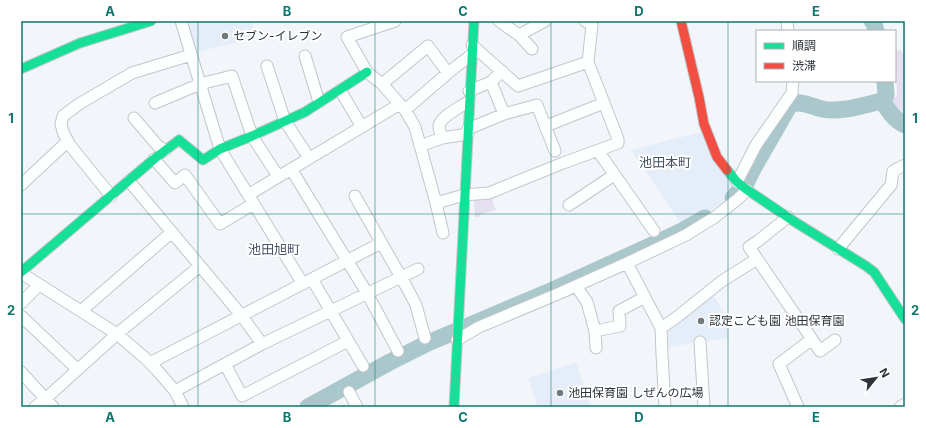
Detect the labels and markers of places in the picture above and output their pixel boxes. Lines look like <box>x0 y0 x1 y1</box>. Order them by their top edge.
place label: セブン-イレブン <box>233 28 323 43</box>
marker: セブン-イレブン <box>220 31 230 41</box>
place label: 認定こども園 池田保育園 <box>709 313 844 328</box>
marker: 認定こども園 池田保育園 <box>696 316 706 326</box>
place label: 池田保育園 しぜんの広場 <box>568 385 703 400</box>
marker: 池田保育園 しぜんの広場 <box>555 388 565 398</box>

